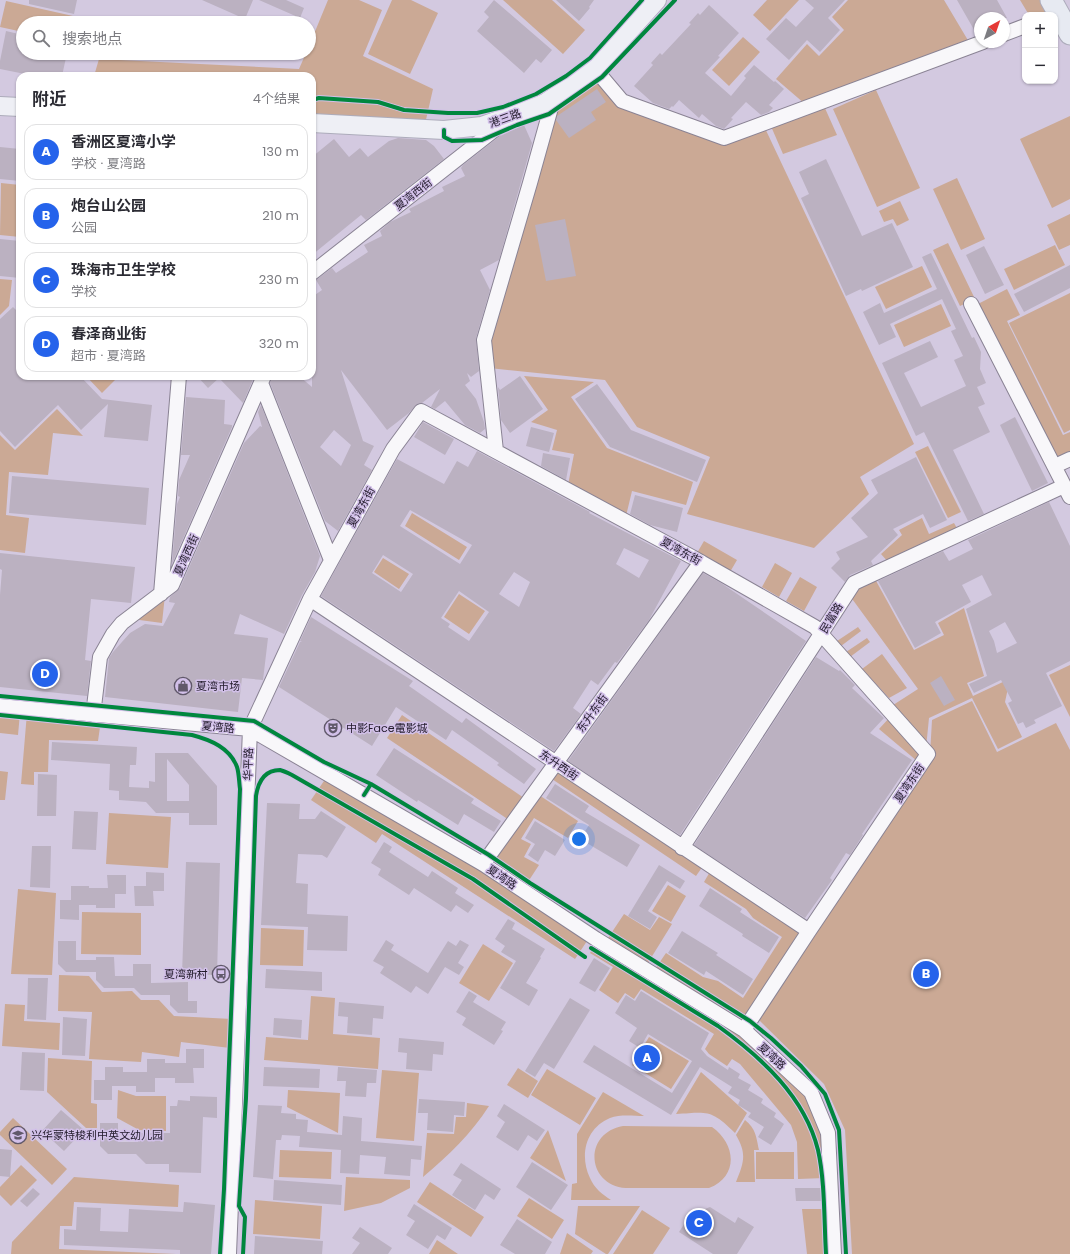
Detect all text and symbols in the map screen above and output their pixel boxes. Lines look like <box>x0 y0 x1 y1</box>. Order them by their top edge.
north arrow <box>974 12 1010 48</box>
map controls <box>1022 12 1058 84</box>
button: + <box>1022 12 1058 48</box>
search box <box>16 16 316 60</box>
icon: search <box>30 27 52 49</box>
text: 搜索地点 <box>62 28 122 49</box>
button: − <box>1022 48 1058 84</box>
text: 附近 <box>32 87 66 111</box>
text: 4个结果 <box>253 89 300 108</box>
street label: 港三路 <box>487 105 523 131</box>
text: 香洲区夏湾小学 <box>71 131 176 152</box>
text: A <box>41 142 51 161</box>
text: 130 m <box>262 142 299 161</box>
text: 学校 · 夏湾路 <box>71 154 146 173</box>
street label: 夏湾西街 <box>391 174 435 214</box>
text: 炮台山公园 <box>71 195 146 216</box>
text: B <box>42 206 50 225</box>
text: 210 m <box>262 206 299 225</box>
text: 公园 <box>71 218 97 237</box>
text: 珠海市卫生学校 <box>71 259 176 280</box>
text: C <box>41 270 51 289</box>
text: 230 m <box>259 270 299 289</box>
text: 学校 <box>71 282 97 301</box>
text: 春泽商业街 <box>71 323 146 344</box>
text: D <box>41 334 51 353</box>
text: 320 m <box>259 334 299 353</box>
text: 超市 · 夏湾路 <box>71 346 146 365</box>
street label: 夏湾东街 <box>343 484 379 530</box>
street label: 夏湾西街 <box>170 532 202 578</box>
street label: 夏湾东街 <box>658 533 704 569</box>
street label: 民富路 <box>816 600 846 636</box>
pin: D <box>32 659 58 689</box>
shop icon: 夏湾市场 <box>173 676 193 696</box>
place label: 夏湾市场 <box>196 678 240 694</box>
street label: 东升东街 <box>573 690 611 736</box>
street label: 夏湾路 <box>201 718 235 736</box>
theatre icon: 中影Face電影城 <box>323 718 343 738</box>
place label: 中影Face電影城 <box>346 720 427 736</box>
street label: 东升西街 <box>536 746 582 784</box>
street label: 华平路 <box>239 747 257 781</box>
street label: 夏湾东街 <box>890 760 928 806</box>
your location <box>569 829 589 849</box>
street label: 夏湾路 <box>484 861 520 893</box>
pin: B <box>913 959 939 989</box>
bus stop icon: 夏湾新村 <box>211 964 231 984</box>
place label: 夏湾新村 <box>164 966 208 982</box>
street label: 夏湾路 <box>754 1039 790 1073</box>
pin: A <box>634 1043 660 1073</box>
school or university icon: 兴华蒙特梭利中英文幼儿园 <box>8 1125 28 1145</box>
place label: 兴华蒙特梭利中英文幼儿园 <box>31 1127 163 1143</box>
pin: C <box>686 1208 712 1238</box>

